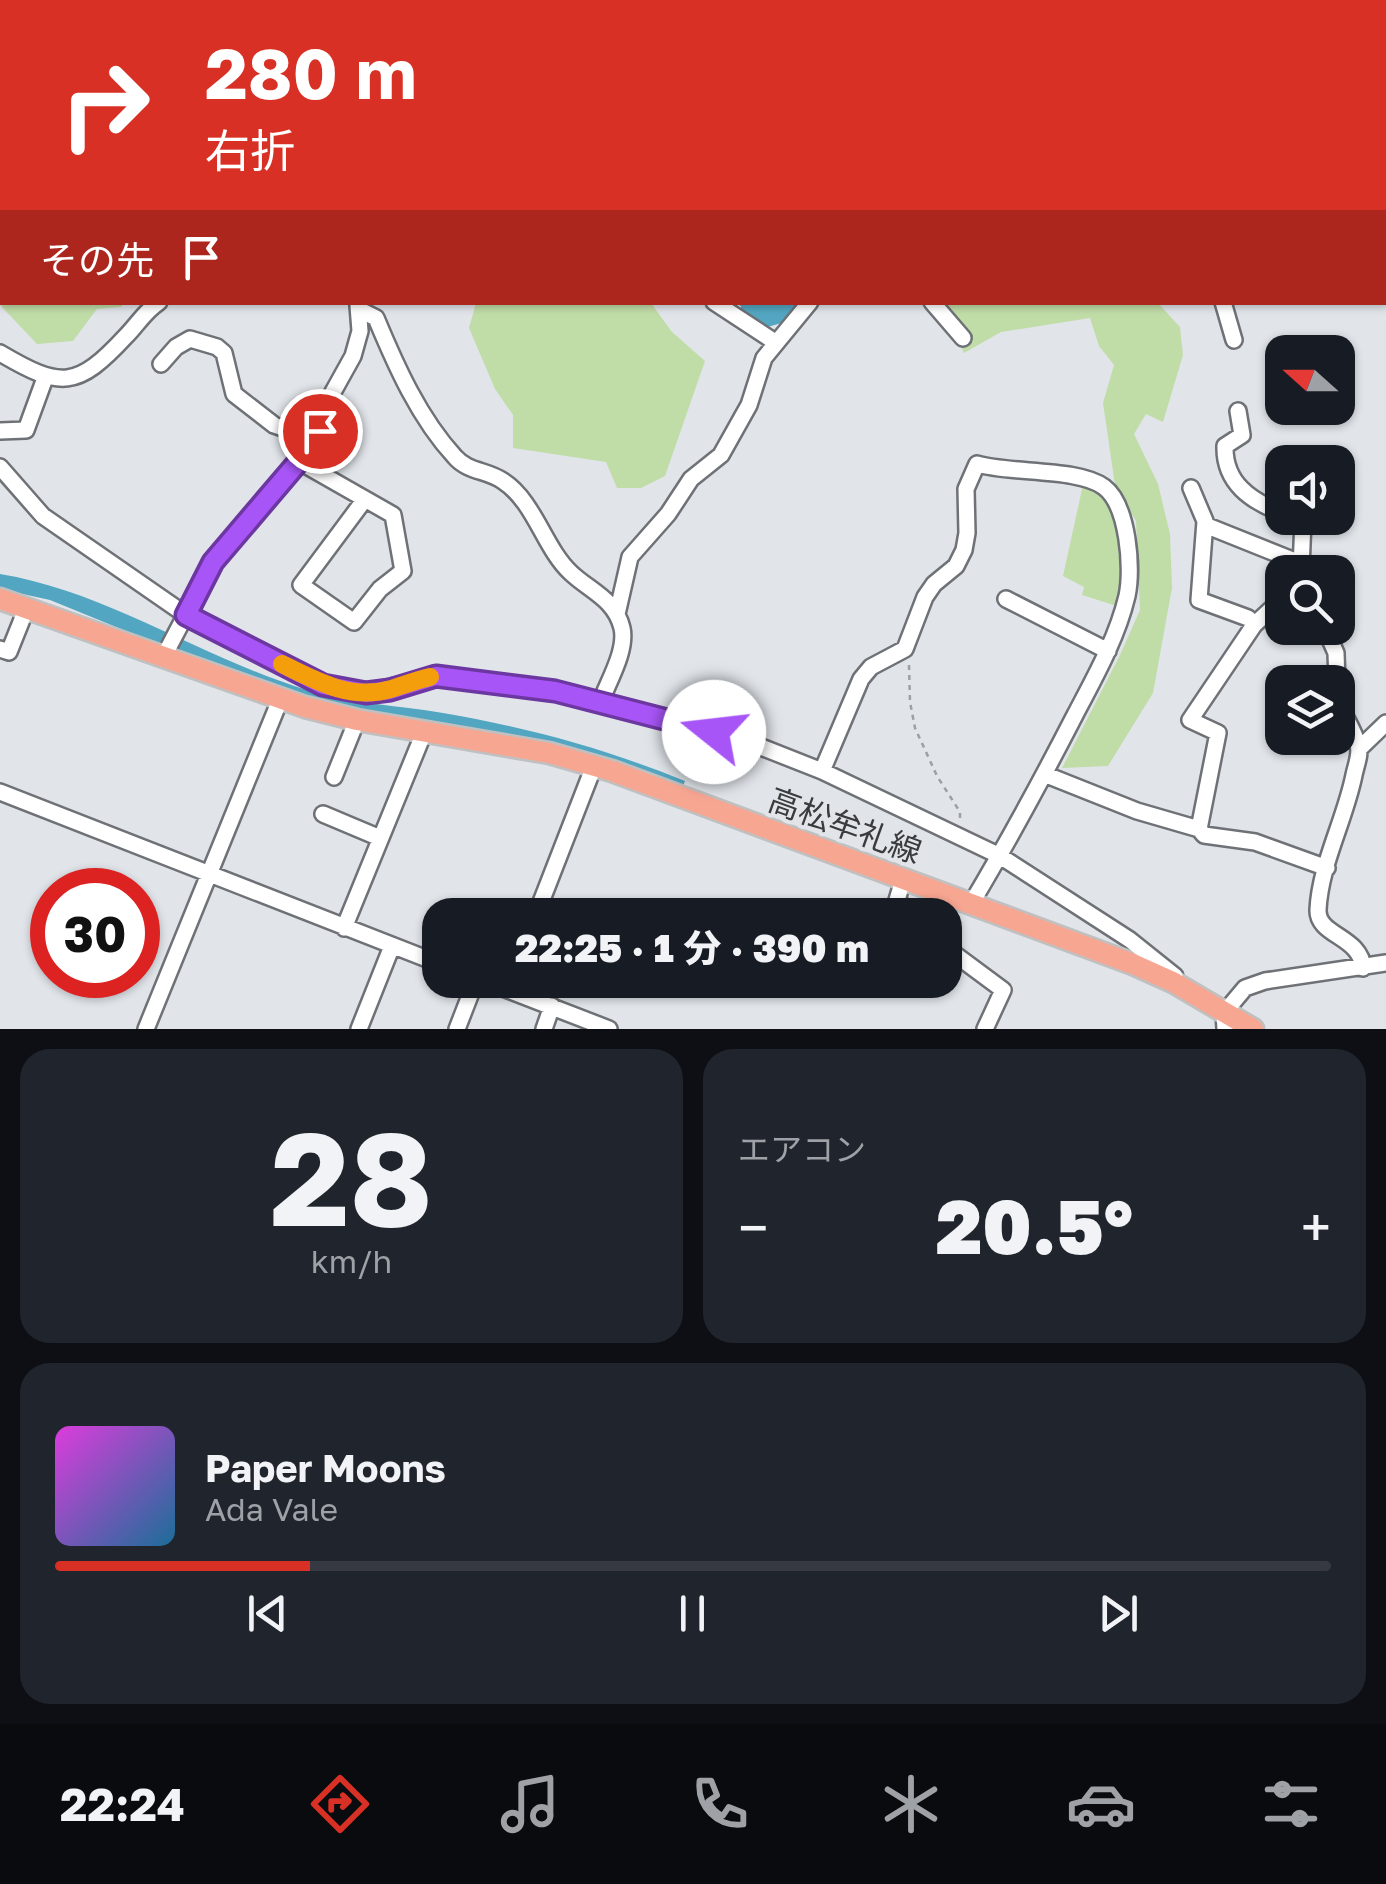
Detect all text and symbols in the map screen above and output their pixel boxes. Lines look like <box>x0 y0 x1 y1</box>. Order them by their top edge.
text: 280 m <box>205 30 417 114</box>
icon: right <box>40 40 170 170</box>
text: 右折 <box>205 123 295 177</box>
icon: arrive <box>174 230 229 285</box>
text: その先 <box>40 237 154 282</box>
north arrow <box>1265 335 1355 425</box>
map controls <box>1265 335 1355 755</box>
pin <box>278 389 363 474</box>
icon: arrive <box>293 404 348 459</box>
button: sound <box>1265 445 1355 535</box>
button: search <box>1265 555 1355 645</box>
button: layers <box>1265 665 1355 755</box>
position arrow <box>662 680 766 784</box>
street label: 高松牟礼線 <box>764 780 927 870</box>
speed limit sign: 30 <box>30 868 160 998</box>
text: 22:25 · 1 分 · 390 m <box>515 925 869 970</box>
text: 28 <box>270 1099 433 1255</box>
text: エアコン <box>738 1130 866 1168</box>
text: 20.5° <box>936 1180 1133 1271</box>
text: − <box>738 1194 768 1260</box>
text: + <box>1301 1194 1331 1260</box>
text: km/h <box>311 1242 392 1280</box>
text: Paper Moons <box>205 1445 446 1490</box>
text: Ada Vale <box>205 1490 338 1528</box>
icon: previous <box>240 1586 295 1641</box>
icon: pause <box>665 1586 720 1641</box>
icon: next <box>1091 1586 1146 1641</box>
icon: directions <box>305 1769 375 1839</box>
icon: music <box>495 1769 565 1839</box>
icon: phone <box>685 1769 755 1839</box>
icon: climate <box>876 1769 946 1839</box>
icon: car <box>1066 1769 1136 1839</box>
icon: filters <box>1256 1769 1326 1839</box>
text: 22:24 <box>60 1777 185 1831</box>

